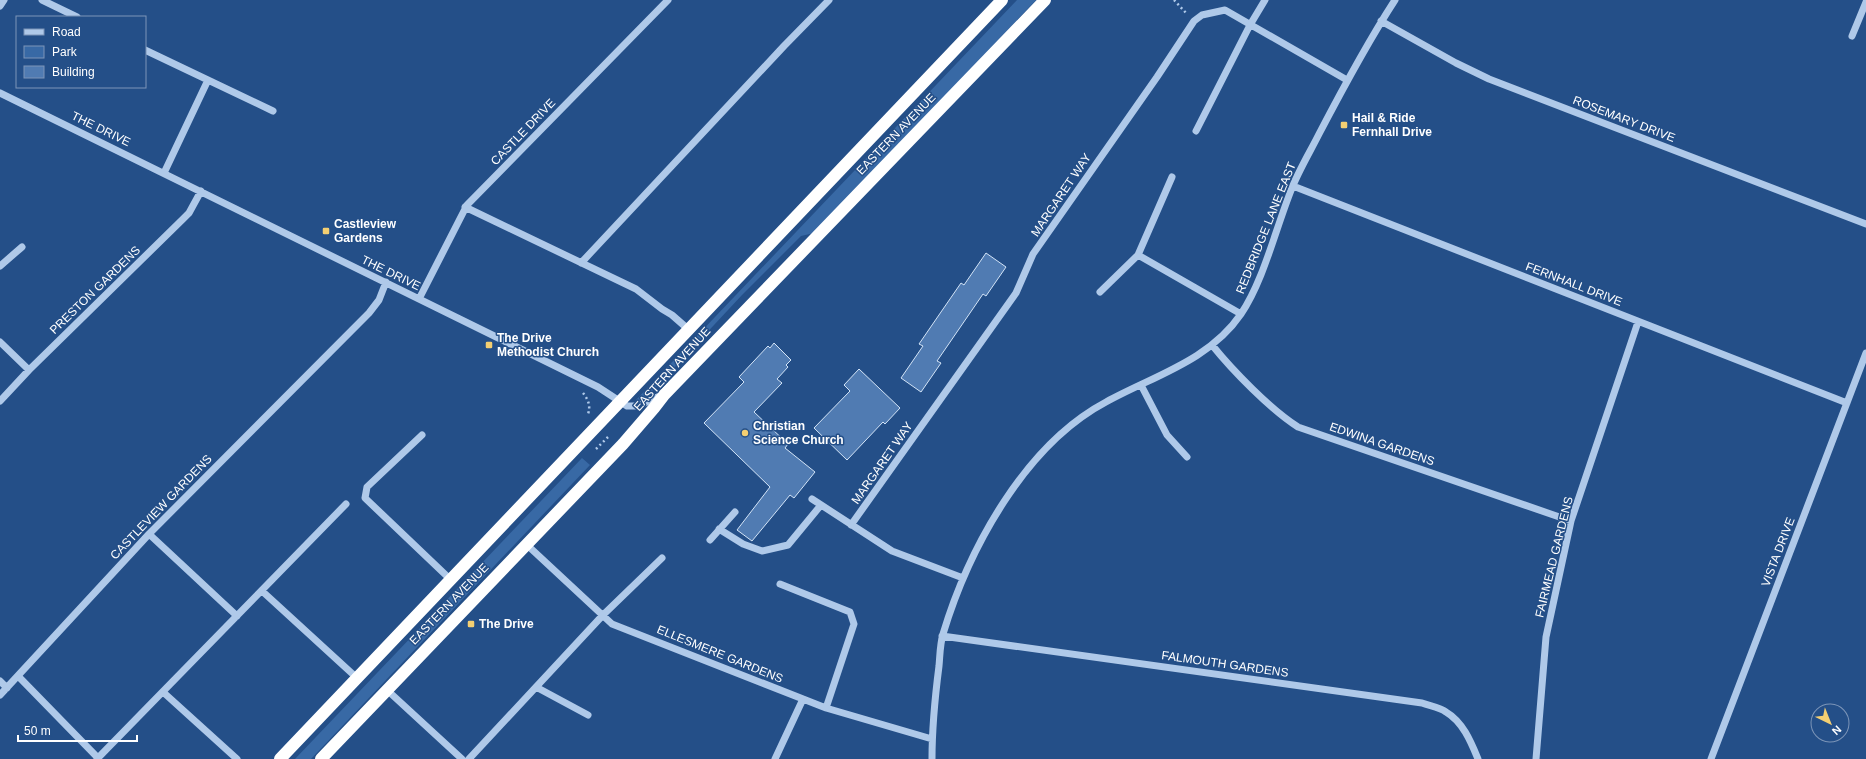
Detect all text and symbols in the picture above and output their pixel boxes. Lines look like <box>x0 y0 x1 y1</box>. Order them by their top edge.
legend <box>16 16 146 88</box>
text: Road <box>52 25 81 39</box>
text: Park <box>52 45 78 59</box>
text: Building <box>52 65 95 79</box>
street label: EASTERN AVENUE <box>854 90 938 178</box>
street label: ROSEMARY DRIVE <box>1571 93 1677 145</box>
street label: CASTLE DRIVE <box>488 96 558 168</box>
street label: THE DRIVE <box>69 109 133 149</box>
place label: Hail & Ride Fernhall Drive <box>1352 111 1432 139</box>
marker: Hail & Ride Fernhall Drive <box>1339 120 1349 130</box>
street label: MARGARET WAY <box>1028 151 1094 239</box>
street label: REDBRIDGE LANE EAST <box>1233 160 1299 296</box>
place label: Castleview Gardens <box>334 217 397 245</box>
marker: Castleview Gardens <box>321 226 331 236</box>
street label: PRESTON GARDENS <box>47 243 143 337</box>
street label: THE DRIVE <box>359 253 423 293</box>
street label: FERNHALL DRIVE <box>1524 259 1624 309</box>
street label: EASTERN AVENUE <box>631 324 713 414</box>
place label: The Drive Methodist Church <box>497 331 599 359</box>
marker: The Drive Methodist Church <box>484 340 494 350</box>
place label: Christian Science Church <box>753 419 844 447</box>
street label: MARGARET WAY <box>848 419 916 507</box>
street label: EDWINA GARDENS <box>1328 419 1436 469</box>
marker: Christian Science Church <box>740 428 750 438</box>
street label: CASTLEVIEW GARDENS <box>107 452 215 562</box>
street label: FAIRMEAD GARDENS <box>1532 495 1576 619</box>
street label: VISTA DRIVE <box>1758 515 1798 589</box>
street label: EASTERN AVENUE <box>407 560 491 648</box>
place label: The Drive <box>479 617 534 631</box>
marker: The Drive <box>466 619 476 629</box>
street label: ELLESMERE GARDENS <box>655 622 785 686</box>
street label: FALMOUTH GARDENS <box>1161 648 1289 680</box>
north arrow <box>1810 703 1850 743</box>
scale bar <box>18 717 137 743</box>
text: N <box>1830 723 1844 737</box>
text: 50 m <box>24 724 51 738</box>

